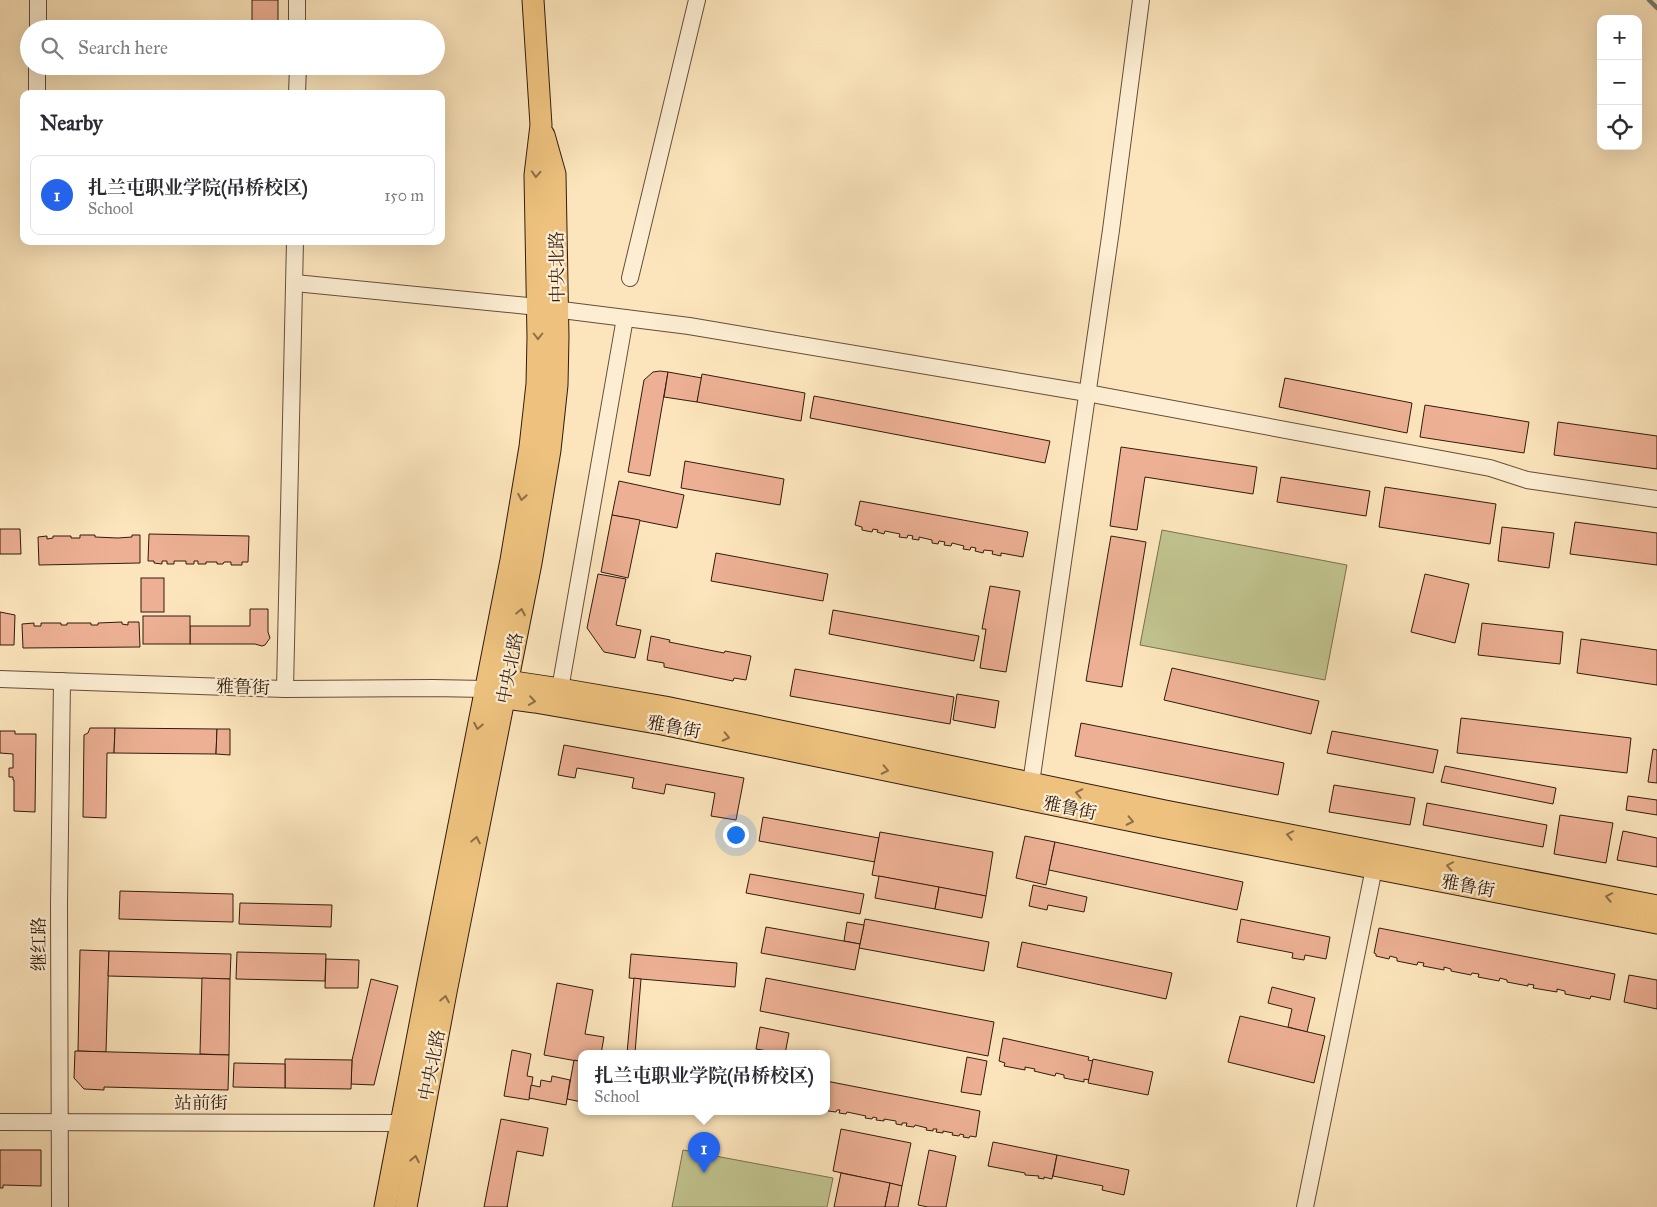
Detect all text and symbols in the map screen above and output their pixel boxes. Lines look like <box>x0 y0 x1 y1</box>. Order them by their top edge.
map controls <box>1597 15 1642 150</box>
button: + <box>1597 15 1642 60</box>
search box <box>20 20 445 75</box>
icon: search <box>38 34 66 62</box>
text: Search here <box>78 36 168 59</box>
button: − <box>1597 60 1642 105</box>
button: locate <box>1597 105 1642 150</box>
text: Nearby <box>40 110 103 136</box>
one-way arrow <box>530 170 541 178</box>
text: 扎兰屯职业学院(吊桥校区) <box>88 176 308 199</box>
text: 1 <box>54 186 60 205</box>
text: 150 m <box>384 186 424 205</box>
text: School <box>88 199 133 218</box>
street label: 中央北路 <box>545 231 569 303</box>
one-way arrow <box>533 332 543 340</box>
one-way arrow <box>517 493 527 502</box>
one-way arrow <box>516 607 526 616</box>
street label: 中央北路 <box>492 631 528 705</box>
street label: 雅鲁街 <box>216 675 270 699</box>
one-way arrow <box>528 696 536 706</box>
street label: 雅鲁街 <box>645 711 703 743</box>
one-way arrow <box>474 721 484 730</box>
one-way arrow <box>722 731 731 742</box>
one-way arrow <box>881 764 890 775</box>
one-way arrow <box>1075 788 1084 799</box>
street label: 雅鲁街 <box>1041 792 1099 824</box>
one-way arrow <box>1126 815 1135 825</box>
your location <box>723 822 749 848</box>
one-way arrow <box>1286 830 1295 840</box>
one-way arrow <box>471 836 481 844</box>
one-way arrow <box>1445 861 1454 871</box>
street label: 雅鲁街 <box>1439 870 1497 902</box>
one-way arrow <box>1605 892 1614 902</box>
street label: 继红路 <box>28 917 50 971</box>
one-way arrow <box>439 995 450 1004</box>
street label: 中央北路 <box>414 1028 450 1102</box>
popup <box>578 1050 830 1115</box>
text: 扎兰屯职业学院(吊桥校区) <box>594 1064 814 1087</box>
text: School <box>594 1087 640 1106</box>
street label: 站前街 <box>174 1092 228 1114</box>
pin: 1 <box>688 1132 720 1173</box>
one-way arrow <box>409 1155 419 1163</box>

